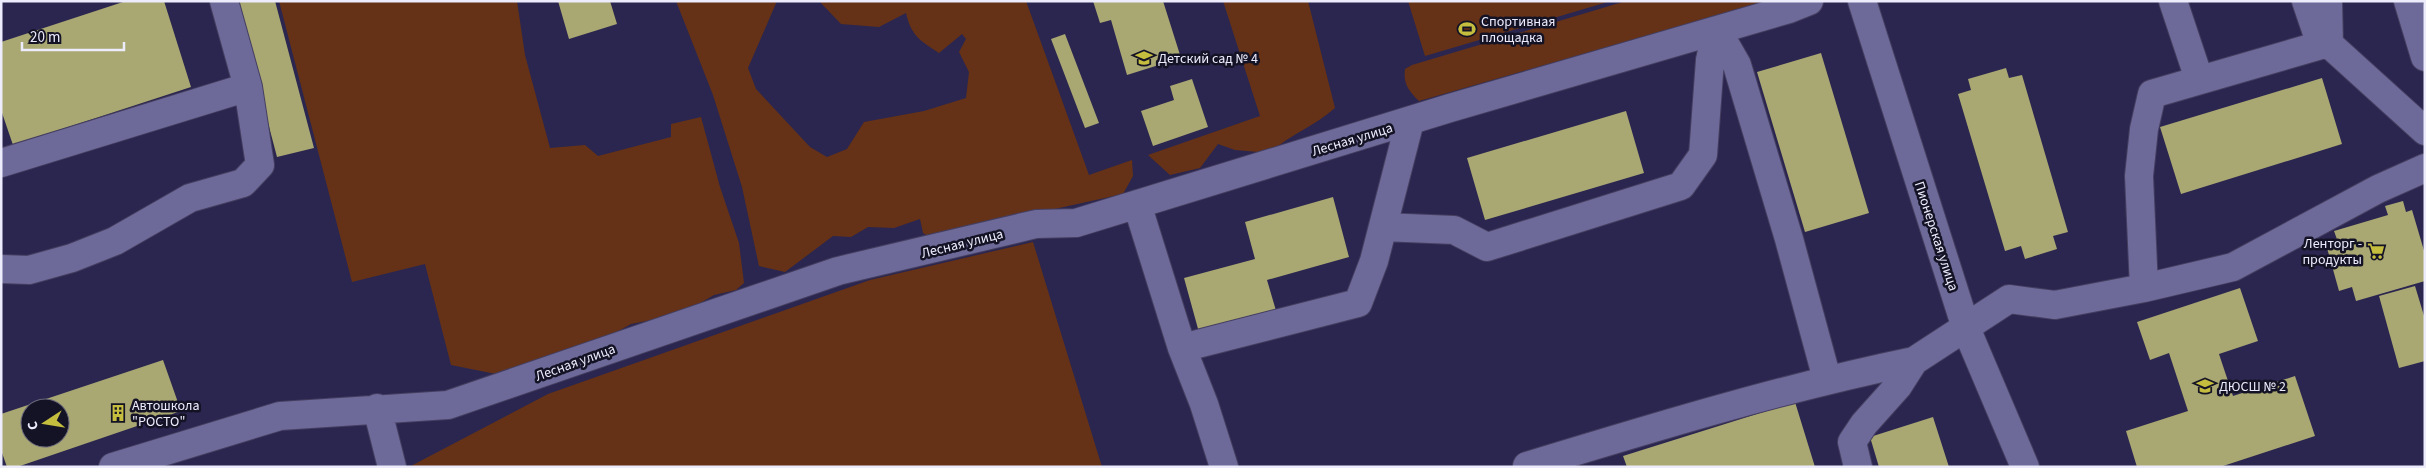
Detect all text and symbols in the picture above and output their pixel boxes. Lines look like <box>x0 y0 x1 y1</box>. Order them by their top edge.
place label: Спортивная площадка <box>1481 12 1555 48</box>
sports icon: Спортивная площадка <box>1457 19 1477 39</box>
scale bar <box>22 20 125 52</box>
text: 20 m <box>30 27 60 48</box>
school or university icon: Детский сад № 4 <box>1134 48 1154 68</box>
place label: Детский сад № 4 <box>1158 49 1258 69</box>
street label: Лесная улица <box>1309 118 1395 162</box>
street label: Пионерская улица <box>1909 179 1963 294</box>
street label: Лесная улица <box>919 224 1005 264</box>
place label: Ленторг - продукты <box>2302 234 2362 270</box>
supermarket icon: Ленторг - продукты <box>2366 241 2386 261</box>
street label: Лесная улица <box>533 339 618 387</box>
school or university icon: ДЮСШ № 2 <box>2195 376 2215 396</box>
place label: ДЮСШ № 2 <box>2219 377 2286 397</box>
place label: Автошкола "РОСТО" <box>132 396 199 432</box>
north arrow <box>20 398 70 448</box>
building icon: Автошкола "РОСТО" <box>108 403 128 423</box>
text: С <box>23 419 44 432</box>

